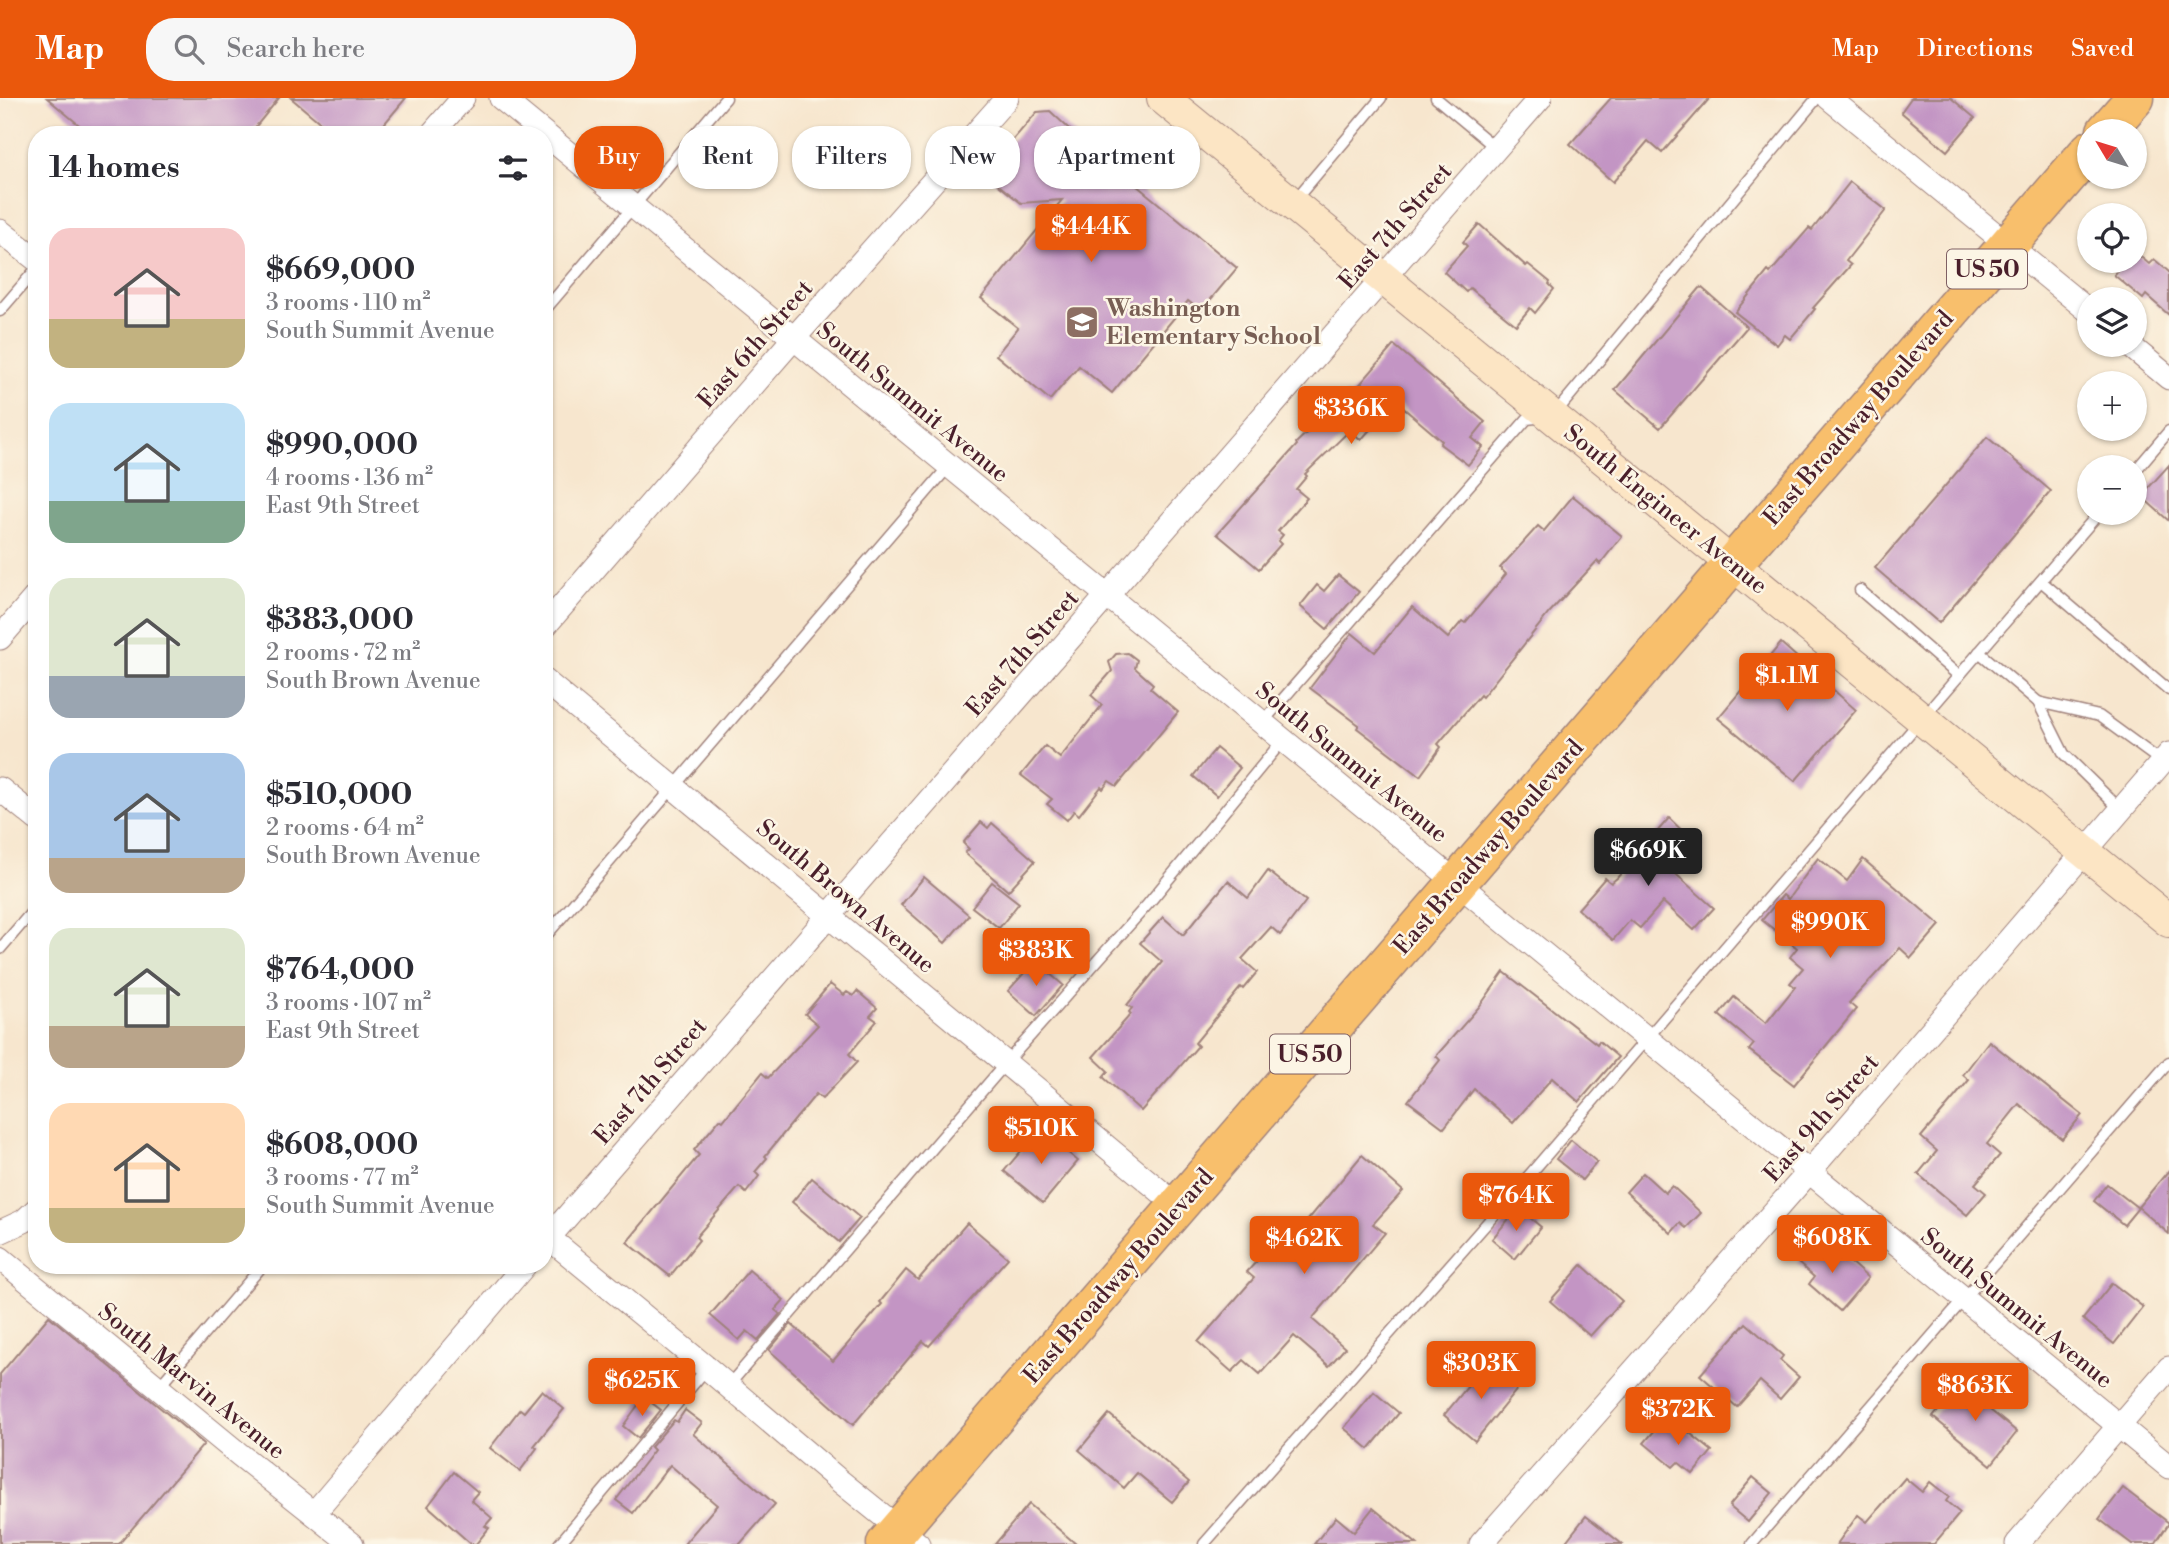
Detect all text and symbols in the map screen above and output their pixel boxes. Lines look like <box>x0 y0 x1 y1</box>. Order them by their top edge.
search box <box>146 18 636 81</box>
text: Map <box>35 29 104 70</box>
icon: search <box>170 30 208 68</box>
text: Search here <box>226 33 365 65</box>
text: Map <box>1832 34 1879 64</box>
text: Directions <box>1917 34 2033 64</box>
text: Saved <box>2071 34 2134 64</box>
north arrow <box>2077 119 2147 189</box>
map controls <box>2077 119 2147 525</box>
chip: Buy <box>574 126 664 189</box>
chip: Rent <box>678 126 778 189</box>
chip: Filters <box>792 126 911 189</box>
chip: New <box>925 126 1020 189</box>
chip: Apartment <box>1034 126 1200 189</box>
text: 14 homes <box>49 149 180 187</box>
icon: filters <box>494 149 532 187</box>
street label: East 7th Street <box>1333 157 1459 296</box>
button: locate <box>2077 203 2147 273</box>
pin: $444K <box>1042 204 1140 264</box>
text: $444K <box>1051 213 1131 241</box>
road number: US 50 <box>1947 250 2027 288</box>
text: $669,000 <box>266 251 415 289</box>
icon: home <box>105 256 189 340</box>
street label: East 6th Street <box>692 274 820 415</box>
button: layers <box>2077 287 2147 357</box>
text: 3 rooms · 110 m² <box>266 289 430 317</box>
place label: Washington Elementary School <box>1105 294 1321 352</box>
school or university icon: Washington Elementary School <box>1063 303 1101 341</box>
street label: East Broadway Boulevard <box>1757 305 1961 532</box>
street label: South Summit Avenue <box>810 316 1015 490</box>
text: South Summit Avenue <box>266 317 495 345</box>
button: + <box>2077 371 2147 441</box>
pin: $336K <box>1302 386 1400 446</box>
text: $336K <box>1314 395 1388 423</box>
street label: South Engineer Avenue <box>1558 418 1773 601</box>
text: $990,000 <box>266 426 418 464</box>
icon: home <box>105 431 189 515</box>
button: − <box>2077 455 2147 525</box>
text: 4 rooms · 136 m² <box>266 464 433 492</box>
text: East 9th Street <box>266 492 420 520</box>
street label: East 7th Street <box>960 584 1086 723</box>
text: $383,000 <box>266 601 414 639</box>
icon: home <box>105 606 189 690</box>
text: 2 rooms · 72 m² <box>266 639 420 667</box>
pin: $1.1M <box>1738 654 1836 713</box>
text: $1.1M <box>1755 662 1819 690</box>
text: South Brown Avenue <box>266 667 481 695</box>
street label: South Summit Avenue <box>1249 676 1454 850</box>
street label: East Broadway Boulevard <box>1387 734 1591 961</box>
text: $510,000 <box>266 776 412 814</box>
icon: home <box>105 781 189 865</box>
street label: South Brown Avenue <box>750 813 941 980</box>
text: 2 rooms · 64 m² <box>266 814 424 842</box>
pin: $669K <box>1599 828 1697 888</box>
text: $669K <box>1610 837 1686 865</box>
text: South Brown Avenue <box>266 842 481 870</box>
pin: $990K <box>1781 900 1879 960</box>
text: $990K <box>1791 909 1869 937</box>
pin: $383K <box>987 928 1085 988</box>
text: $383K <box>999 937 1073 965</box>
text: $764,000 <box>266 951 414 989</box>
icon: home <box>105 956 189 1040</box>
text: 3 rooms · 107 m² <box>266 989 431 1017</box>
street label: East 7th Street <box>588 1012 714 1151</box>
text: East 9th Street <box>266 1017 420 1045</box>
road number: US 50 <box>1270 1035 1350 1074</box>
street label: East 9th Street <box>1758 1048 1886 1189</box>
pin: $510K <box>992 1107 1090 1166</box>
text: $510K <box>1004 1115 1078 1143</box>
text: $608,000 <box>266 1126 418 1164</box>
icon: home <box>105 1131 189 1215</box>
street label: East Broadway Boulevard <box>1017 1163 1221 1390</box>
text: 3 rooms · 77 m² <box>266 1164 419 1192</box>
pin: $764K <box>1467 1174 1565 1233</box>
text: $764K <box>1478 1182 1554 1210</box>
text: South Summit Avenue <box>266 1192 495 1220</box>
pin: $462K <box>1255 1216 1353 1276</box>
pin: $608K <box>1783 1216 1881 1275</box>
street label: South Summit Avenue <box>1914 1222 2119 1396</box>
text: $608K <box>1793 1224 1871 1252</box>
text: $462K <box>1266 1225 1342 1253</box>
street label: South Marvin Avenue <box>92 1297 291 1466</box>
pin: $303K <box>1432 1342 1530 1401</box>
text: $303K <box>1443 1350 1519 1378</box>
pin: $625K <box>593 1358 691 1418</box>
pin: $863K <box>1926 1364 2024 1423</box>
text: $625K <box>604 1367 680 1395</box>
text: $863K <box>1937 1372 2013 1400</box>
pin: $372K <box>1629 1388 1727 1447</box>
text: $372K <box>1641 1396 1715 1424</box>

